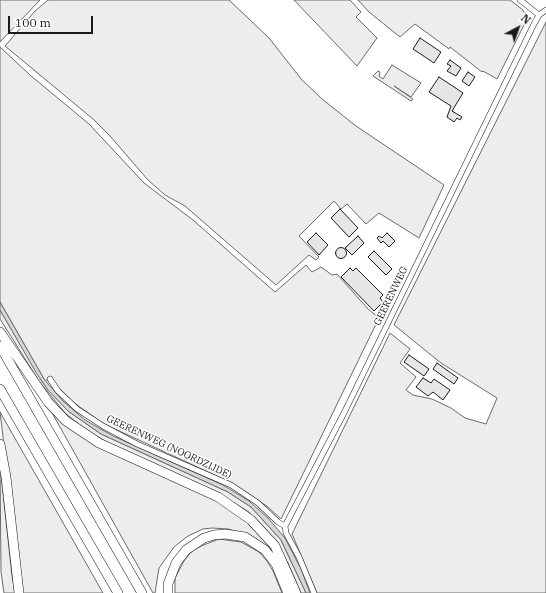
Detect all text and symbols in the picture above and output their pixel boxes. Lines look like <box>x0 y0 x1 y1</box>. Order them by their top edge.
scale bar <box>10 8 95 34</box>
north arrow <box>498 8 538 48</box>
text: N <box>518 11 534 27</box>
text: 100 m <box>15 15 51 30</box>
street label: GEERENWEG <box>372 265 410 327</box>
street label: GEERENWEG (NOORDZIJDE) <box>104 413 234 481</box>

